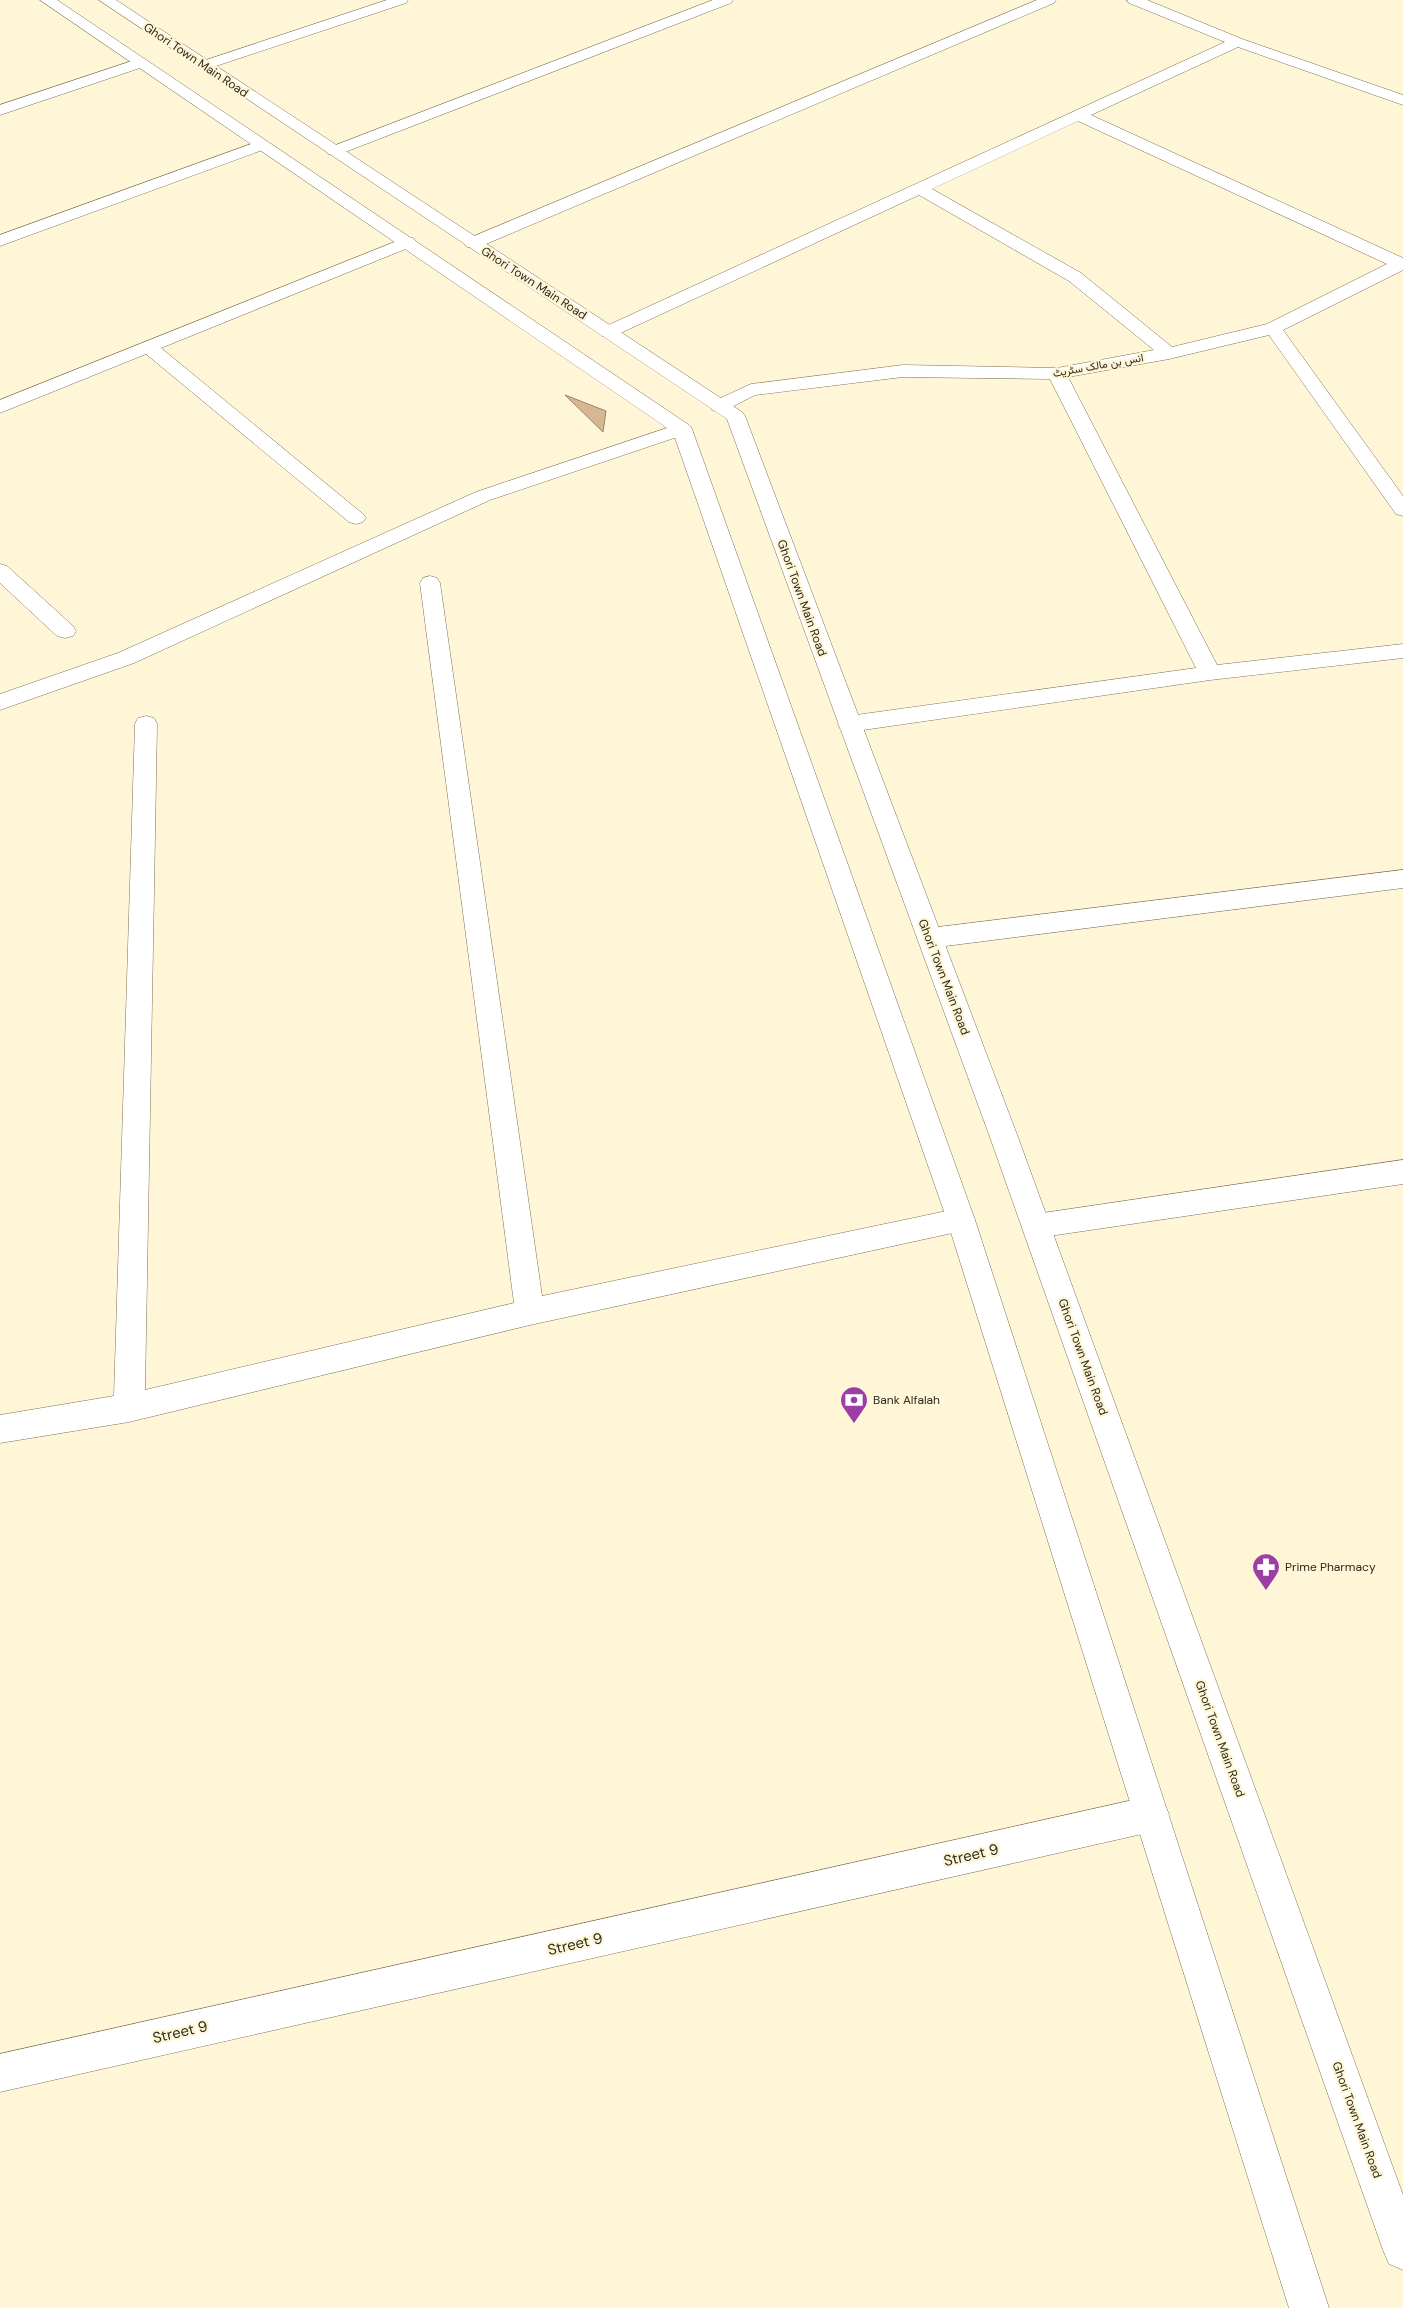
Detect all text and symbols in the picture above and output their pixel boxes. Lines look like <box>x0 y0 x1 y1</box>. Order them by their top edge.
street label: Ghori Town Main Road <box>141 19 251 101</box>
street label: Ghori Town Main Road <box>478 243 590 323</box>
street label: انس بن مالک سٹریٹ <box>1052 350 1144 380</box>
street label: Ghori Town Main Road <box>773 538 831 658</box>
street label: Ghori Town Main Road <box>915 917 973 1037</box>
street label: Ghori Town Main Road <box>1054 1297 1112 1417</box>
bank icon: Bank Alfalah <box>839 1385 869 1424</box>
place label: Bank Alfalah <box>873 1392 940 1408</box>
pharmacy icon: Prime Pharmacy <box>1251 1552 1281 1591</box>
place label: Prime Pharmacy <box>1285 1559 1376 1575</box>
street label: Ghori Town Main Road <box>1191 1679 1249 1799</box>
street label: Street 9 <box>942 1839 1000 1871</box>
street label: Street 9 <box>546 1928 604 1960</box>
street label: Street 9 <box>151 2016 209 2048</box>
street label: Ghori Town Main Road <box>1328 2060 1386 2180</box>

